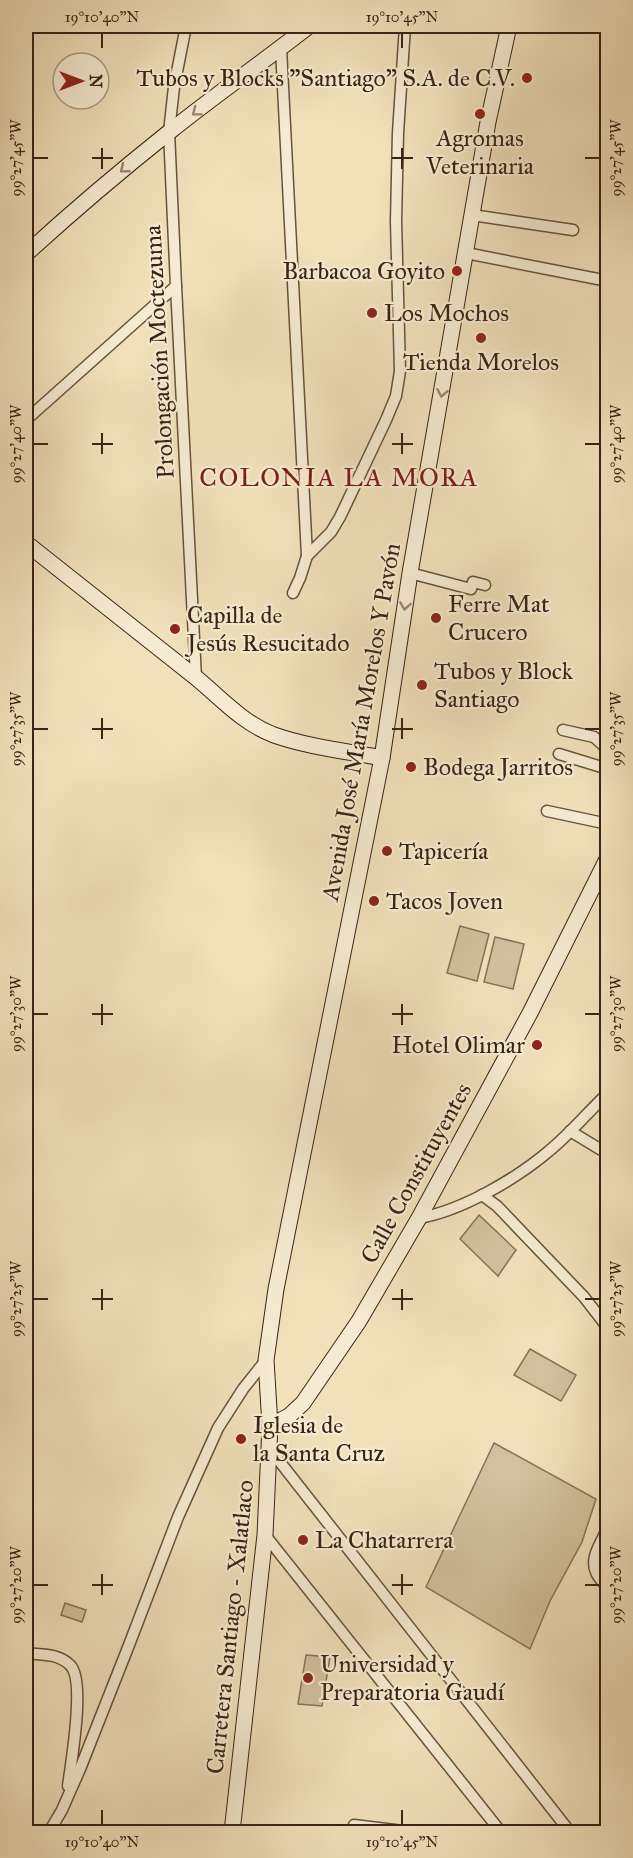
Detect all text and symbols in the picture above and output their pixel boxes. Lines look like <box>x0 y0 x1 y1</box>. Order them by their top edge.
text: 19°10'40"N <box>65 8 139 26</box>
text: 19°10'45"N <box>366 8 439 26</box>
north arrow <box>51 51 111 111</box>
place label: Tubos y Blocks "Santiago" S.A. de C.V. <box>136 63 515 93</box>
marker: Tubos y Blocks "Santiago" S.A. de C.V. <box>520 71 534 85</box>
text: N <box>86 74 105 88</box>
one-way arrow <box>192 104 203 115</box>
marker: Agromas Veterinaria <box>473 107 487 121</box>
text: 99°27'45"W <box>7 119 25 196</box>
text: 99°27'45"W <box>607 119 625 196</box>
place label: Agromas Veterinaria <box>425 123 535 181</box>
one-way arrow <box>120 161 131 172</box>
street label: Prolongación Moctezuma <box>137 223 181 480</box>
place label: Barbacoa Goyito <box>282 256 445 286</box>
marker: Barbacoa Goyito <box>450 264 464 278</box>
place label: Los Mochos <box>384 298 509 328</box>
marker: Los Mochos <box>365 306 379 320</box>
marker: Tienda Morelos <box>474 331 488 345</box>
place label: Tienda Morelos <box>403 347 559 377</box>
one-way arrow <box>436 387 449 397</box>
text: 99°27'40"W <box>7 404 25 483</box>
text: 99°27'40"W <box>607 404 625 483</box>
district label: COLONIA LA MORA <box>199 461 479 493</box>
street label: Avenida José María Morelos Y Pavón <box>315 541 407 904</box>
place label: Ferre Mat Crucero <box>448 589 550 647</box>
place label: Capilla de Jesús Resucitado <box>184 600 350 658</box>
one-way arrow <box>400 601 412 610</box>
marker: Ferre Mat Crucero <box>429 611 443 625</box>
marker: Capilla de Jesús Resucitado <box>168 622 182 636</box>
place label: Tubos y Block Santiago <box>434 656 574 714</box>
marker: Tubos y Block Santiago <box>415 678 429 692</box>
text: 99°27'35"W <box>7 691 25 766</box>
text: 99°27'35"W <box>607 691 625 766</box>
place label: Bodega Jarritos <box>423 752 573 782</box>
marker: Bodega Jarritos <box>404 760 418 774</box>
place label: Tapicería <box>399 836 489 866</box>
marker: Tapicería <box>380 844 394 858</box>
place label: Tacos Joven <box>386 886 503 916</box>
marker: Tacos Joven <box>367 894 381 908</box>
text: 99°27'30"W <box>7 975 25 1052</box>
text: 99°27'30"W <box>607 975 625 1052</box>
place label: Hotel Olimar <box>391 1030 525 1060</box>
marker: Hotel Olimar <box>530 1038 544 1052</box>
street label: Calle Constituyentes <box>354 1077 478 1269</box>
text: 99°27'25"W <box>7 1260 25 1337</box>
text: 99°27'25"W <box>607 1260 625 1337</box>
place label: Iglesia de la Santa Cruz <box>253 1410 385 1468</box>
marker: Iglesia de la Santa Cruz <box>234 1432 248 1446</box>
street label: Carretera Santiago - Xalatlaco <box>200 1478 260 1776</box>
place label: La Chatarrera <box>315 1525 454 1555</box>
marker: La Chatarrera <box>296 1533 310 1547</box>
text: 99°27'20"W <box>7 1545 25 1624</box>
text: 99°27'20"W <box>607 1545 625 1624</box>
place label: Universidad y Preparatoria Gaudí <box>320 1649 506 1707</box>
marker: Universidad y Preparatoria Gaudí <box>301 1671 315 1685</box>
text: 19°10'40"N <box>65 1833 139 1851</box>
text: 19°10'45"N <box>366 1833 439 1851</box>

